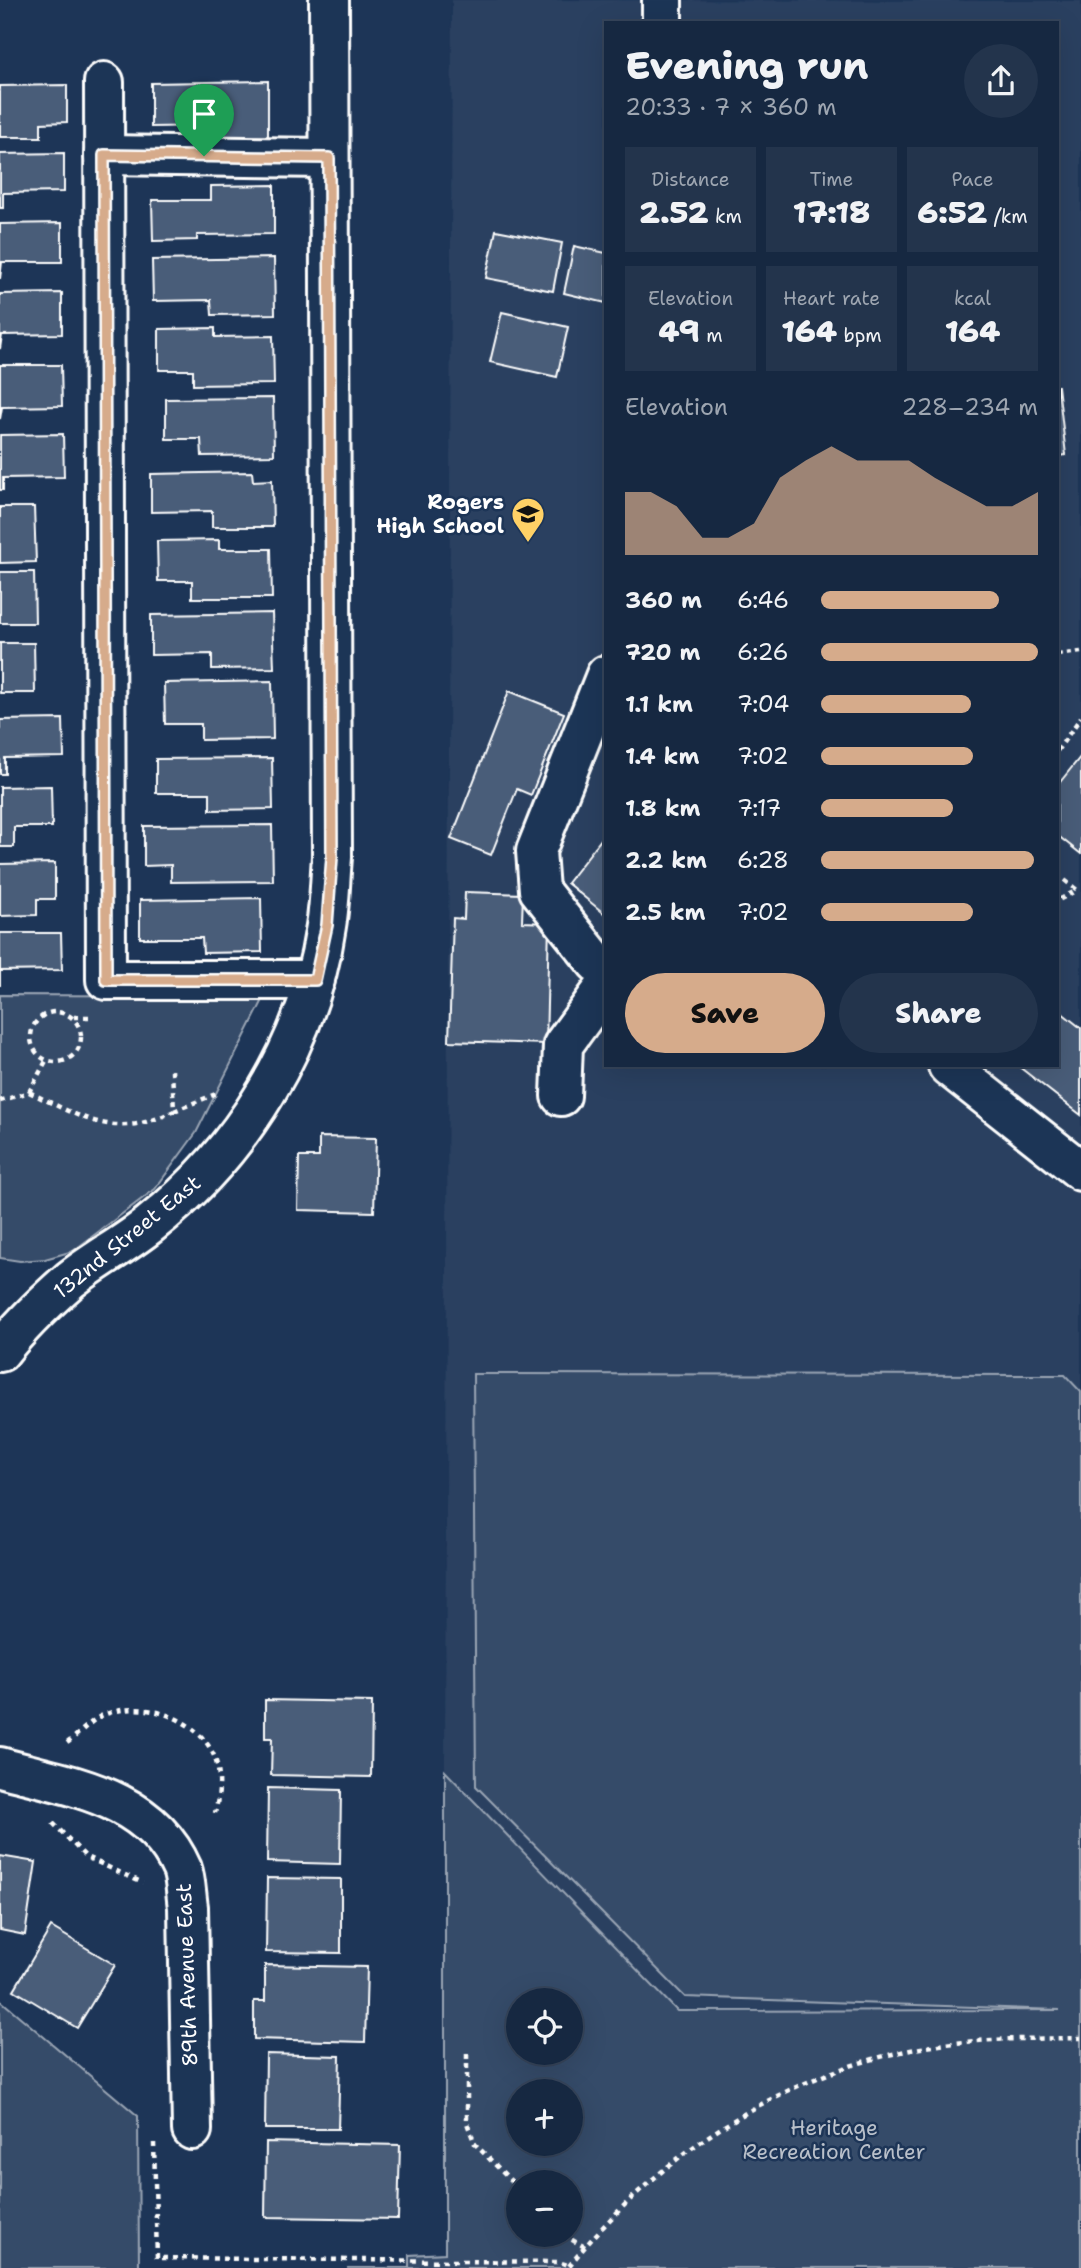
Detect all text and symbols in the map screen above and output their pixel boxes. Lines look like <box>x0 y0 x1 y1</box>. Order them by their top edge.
text: Evening run <box>625 40 868 91</box>
button: share <box>964 44 1038 118</box>
pin <box>174 84 234 156</box>
text: 20:33 · 7 × 360 m <box>625 92 837 122</box>
icon: arrive <box>185 95 223 133</box>
text: Distance <box>652 167 729 192</box>
text: Time <box>810 167 853 192</box>
text: Pace <box>952 167 993 192</box>
text: 2.52 <box>639 192 709 233</box>
text: 17:18 <box>793 192 870 233</box>
text: 6:52 <box>917 192 987 233</box>
text: km <box>709 204 742 229</box>
text: /km <box>987 204 1028 229</box>
text: Elevation <box>648 286 733 311</box>
text: Heart rate <box>783 286 880 311</box>
text: kcal <box>954 286 991 311</box>
text: 49 <box>658 311 700 352</box>
text: 164 <box>781 311 837 352</box>
text: 164 <box>945 311 1000 352</box>
text: m <box>700 323 723 348</box>
text: bpm <box>837 323 882 348</box>
text: Elevation <box>625 392 728 422</box>
text: 228–234 m <box>902 392 1038 422</box>
place label: Rogers High School <box>376 488 504 540</box>
school or university icon: Rogers High School <box>509 495 547 544</box>
text: 360 m <box>625 585 702 615</box>
text: 6:46 <box>737 585 789 615</box>
text: 720 m <box>625 637 701 667</box>
text: 6:26 <box>737 637 789 667</box>
text: 1.1 km <box>625 689 693 719</box>
text: 7:04 <box>737 689 789 719</box>
text: 1.4 km <box>625 741 699 771</box>
text: 7:02 <box>737 741 789 771</box>
text: 1.8 km <box>625 793 700 823</box>
text: 7:17 <box>737 793 781 823</box>
text: 2.2 km <box>625 845 707 875</box>
text: 6:28 <box>737 845 789 875</box>
text: 2.5 km <box>625 897 706 927</box>
text: 7:02 <box>737 897 789 927</box>
button: Save <box>625 973 825 1053</box>
button: Share <box>839 973 1038 1053</box>
street label: 132nd Street East <box>47 1169 207 1305</box>
street label: 89th Avenue East <box>170 1883 204 2067</box>
map controls <box>506 1988 583 2247</box>
button: locate <box>506 1988 583 2065</box>
button: + <box>506 2079 583 2156</box>
park label: Heritage Recreation Center <box>743 2114 925 2166</box>
button: − <box>506 2170 583 2247</box>

